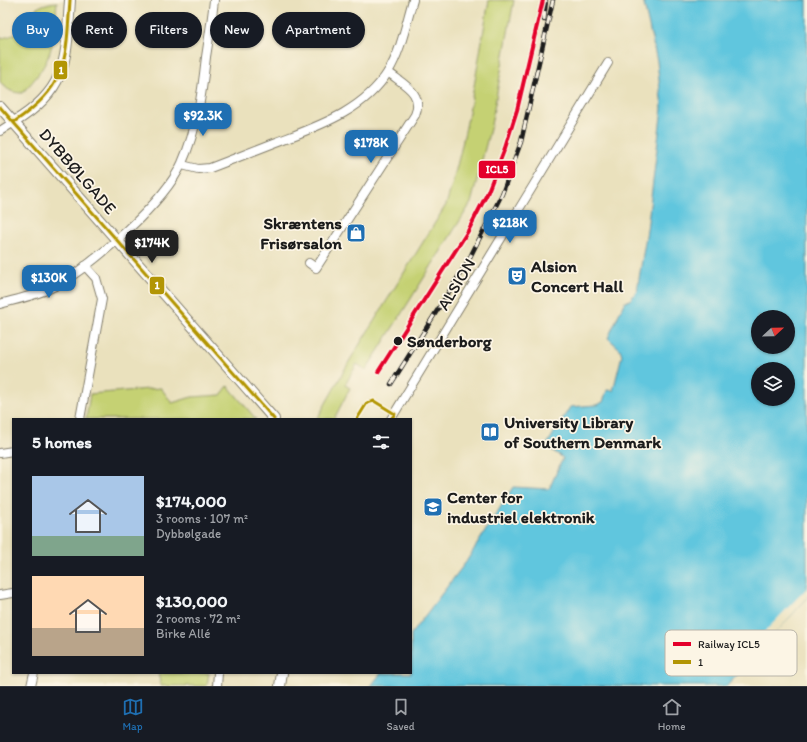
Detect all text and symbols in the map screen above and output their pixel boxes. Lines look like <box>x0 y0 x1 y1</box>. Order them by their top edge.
chip: Buy <box>12 12 63 48</box>
chip: Rent <box>71 12 127 48</box>
chip: Filters <box>135 12 202 48</box>
chip: New <box>210 12 264 48</box>
chip: Apartment <box>272 12 365 48</box>
line badge: 1 <box>53 60 68 80</box>
text: 1 <box>58 64 64 77</box>
pin: $92.3K <box>170 103 236 137</box>
text: $92.3K <box>184 108 222 123</box>
street label: DYBBØLGADE <box>35 124 121 218</box>
pin: $178K <box>343 130 399 164</box>
text: $178K <box>354 135 388 150</box>
line badge: ICL5 <box>478 160 516 179</box>
text: ICL5 <box>486 163 508 176</box>
pin: $218K <box>482 210 538 244</box>
place label: Skræntens Frisørsalon <box>260 213 342 253</box>
text: $218K <box>493 215 527 230</box>
shop icon: Skræntens Frisørsalon <box>345 222 367 244</box>
pin: $174K <box>124 230 180 264</box>
text: $174K <box>134 235 170 250</box>
street label: ALSION <box>433 254 479 314</box>
place label: Alsion Concert Hall <box>530 256 623 296</box>
pin: $130K <box>21 265 77 299</box>
theatre icon: Alsion Concert Hall <box>506 265 528 287</box>
text: $130K <box>31 270 67 285</box>
line badge: 1 <box>149 276 165 295</box>
text: 1 <box>154 279 160 292</box>
north arrow <box>751 310 795 354</box>
map controls <box>751 310 795 406</box>
place label: Sønderborg <box>407 331 492 352</box>
marker: Sønderborg <box>392 335 404 347</box>
button: layers <box>751 362 795 406</box>
place label: University Library of Southern Denmark <box>504 412 661 452</box>
library icon: University Library of Southern Denmark <box>479 421 501 443</box>
icon: filters <box>370 431 392 453</box>
text: 5 homes <box>32 432 92 452</box>
place label: Center for industriel elektronik <box>447 487 595 527</box>
text: $174,000 <box>156 491 227 511</box>
icon: home <box>64 492 112 540</box>
school or university icon: Center for industriel elektronik <box>422 496 444 518</box>
text: 3 rooms · 107 m² <box>156 511 248 526</box>
text: Dybbølgade <box>156 526 221 541</box>
text: $130,000 <box>156 591 228 611</box>
icon: home <box>64 592 112 640</box>
text: 2 rooms · 72 m² <box>156 611 241 626</box>
text: Birke Allé <box>156 626 211 641</box>
legend <box>665 630 797 676</box>
text: Railway ICL5 <box>698 638 760 651</box>
text: 1 <box>698 656 703 669</box>
tab: Map <box>122 696 144 733</box>
tab: Saved <box>387 696 415 733</box>
tab: Home <box>658 696 685 733</box>

